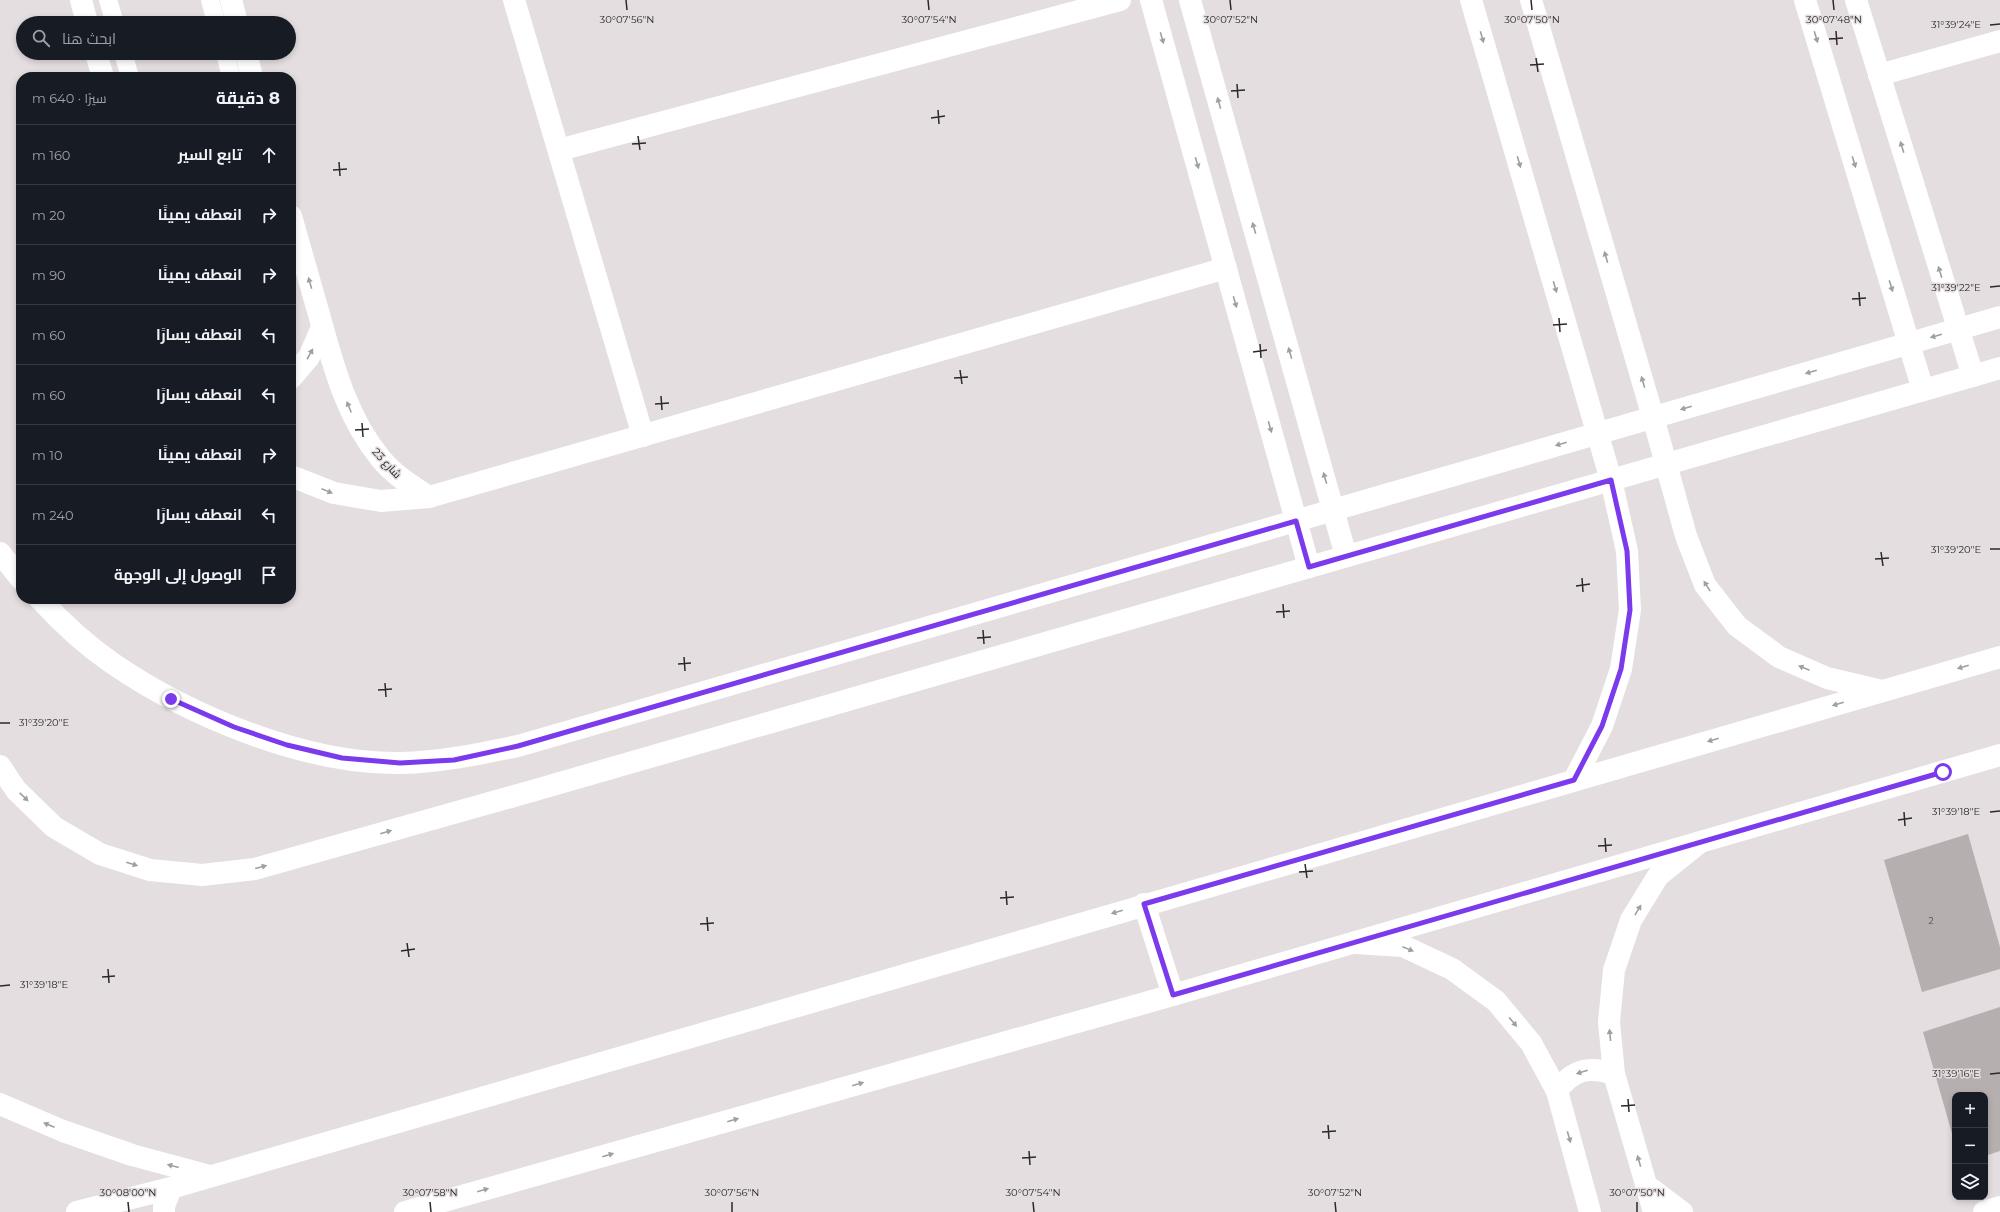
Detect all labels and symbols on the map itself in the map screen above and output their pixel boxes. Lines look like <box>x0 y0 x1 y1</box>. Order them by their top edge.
text: 30°07'56"N <box>600 13 654 26</box>
text: 30°07'54"N <box>901 13 957 26</box>
text: 30°07'52"N <box>1204 13 1258 26</box>
text: 30°07'50"N <box>1504 13 1560 26</box>
text: 30°07'48"N <box>1806 13 1862 26</box>
text: 31°39'24"E <box>1931 18 1981 31</box>
one-way arrow <box>1159 32 1165 44</box>
one-way arrow <box>1479 32 1485 44</box>
one-way arrow <box>1813 32 1819 44</box>
one-way arrow <box>1216 97 1222 109</box>
one-way arrow <box>1899 141 1905 153</box>
one-way arrow <box>1516 156 1522 168</box>
one-way arrow <box>1851 156 1857 168</box>
one-way arrow <box>1194 157 1200 169</box>
one-way arrow <box>1251 222 1257 234</box>
one-way arrow <box>1603 251 1609 263</box>
one-way arrow <box>1937 265 1943 277</box>
one-way arrow <box>307 277 313 289</box>
one-way arrow <box>1552 281 1558 293</box>
one-way arrow <box>1888 281 1894 293</box>
text: 31°39'22"E <box>1931 281 1981 294</box>
one-way arrow <box>1233 295 1239 308</box>
one-way arrow <box>1929 333 1941 339</box>
one-way arrow <box>1286 347 1292 359</box>
one-way arrow <box>306 348 313 360</box>
one-way arrow <box>1804 369 1816 375</box>
one-way arrow <box>1640 376 1646 388</box>
one-way arrow <box>345 400 351 412</box>
one-way arrow <box>1679 405 1691 411</box>
one-way arrow <box>1267 421 1273 433</box>
one-way arrow <box>1555 441 1567 447</box>
street label: شارع 23 <box>369 445 405 482</box>
one-way arrow <box>1322 472 1328 484</box>
one-way arrow <box>322 488 334 494</box>
text: 31°39'20"E <box>1931 543 1982 556</box>
one-way arrow <box>1703 580 1710 592</box>
one-way arrow <box>1956 664 1968 670</box>
one-way arrow <box>1798 665 1810 672</box>
route end <box>162 690 180 708</box>
one-way arrow <box>1831 701 1843 707</box>
text: 31°39'20"E <box>19 716 70 729</box>
one-way arrow <box>1707 737 1719 743</box>
route start <box>1934 763 1952 781</box>
one-way arrow <box>19 792 28 801</box>
text: 31°39'18"E <box>1932 805 1980 818</box>
one-way arrow <box>380 829 392 835</box>
one-way arrow <box>127 862 139 868</box>
one-way arrow <box>255 864 267 870</box>
one-way arrow <box>1634 904 1641 916</box>
one-way arrow <box>1111 909 1123 915</box>
house number: 2 <box>1928 915 1934 926</box>
one-way arrow <box>1402 945 1414 952</box>
text: 31°39'18"E <box>20 978 68 991</box>
one-way arrow <box>1509 1016 1518 1027</box>
one-way arrow <box>1607 1029 1613 1041</box>
text: 31°39'16"E <box>1932 1067 1980 1080</box>
one-way arrow <box>1576 1069 1588 1075</box>
one-way arrow <box>853 1081 865 1087</box>
one-way arrow <box>727 1116 740 1122</box>
one-way arrow <box>44 1122 55 1128</box>
one-way arrow <box>1567 1131 1573 1143</box>
one-way arrow <box>602 1152 614 1158</box>
one-way arrow <box>1636 1155 1642 1167</box>
one-way arrow <box>166 1163 178 1169</box>
text: 30°08'00"N <box>100 1186 156 1199</box>
text: 30°07'58"N <box>402 1186 458 1199</box>
text: 30°07'56"N <box>705 1186 759 1199</box>
text: 30°07'54"N <box>1005 1186 1061 1199</box>
text: 30°07'52"N <box>1308 1186 1362 1199</box>
text: 30°07'50"N <box>1609 1186 1665 1199</box>
one-way arrow <box>477 1187 489 1193</box>

